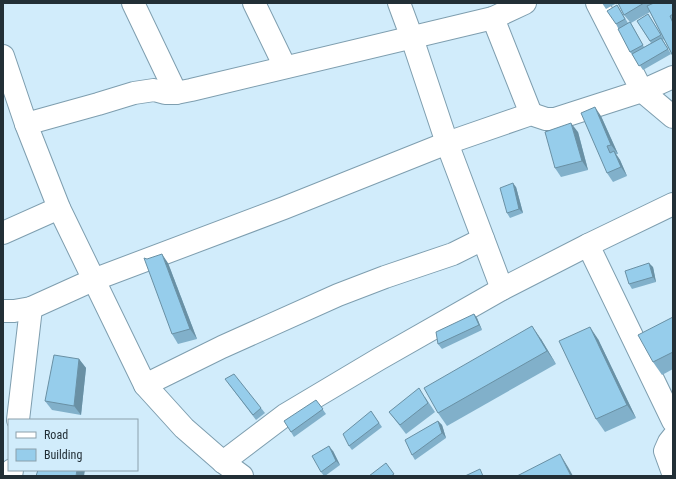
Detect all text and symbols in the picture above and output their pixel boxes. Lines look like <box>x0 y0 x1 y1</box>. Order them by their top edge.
legend <box>8 419 138 471</box>
text: Road <box>44 428 68 442</box>
text: Building <box>44 448 82 462</box>

